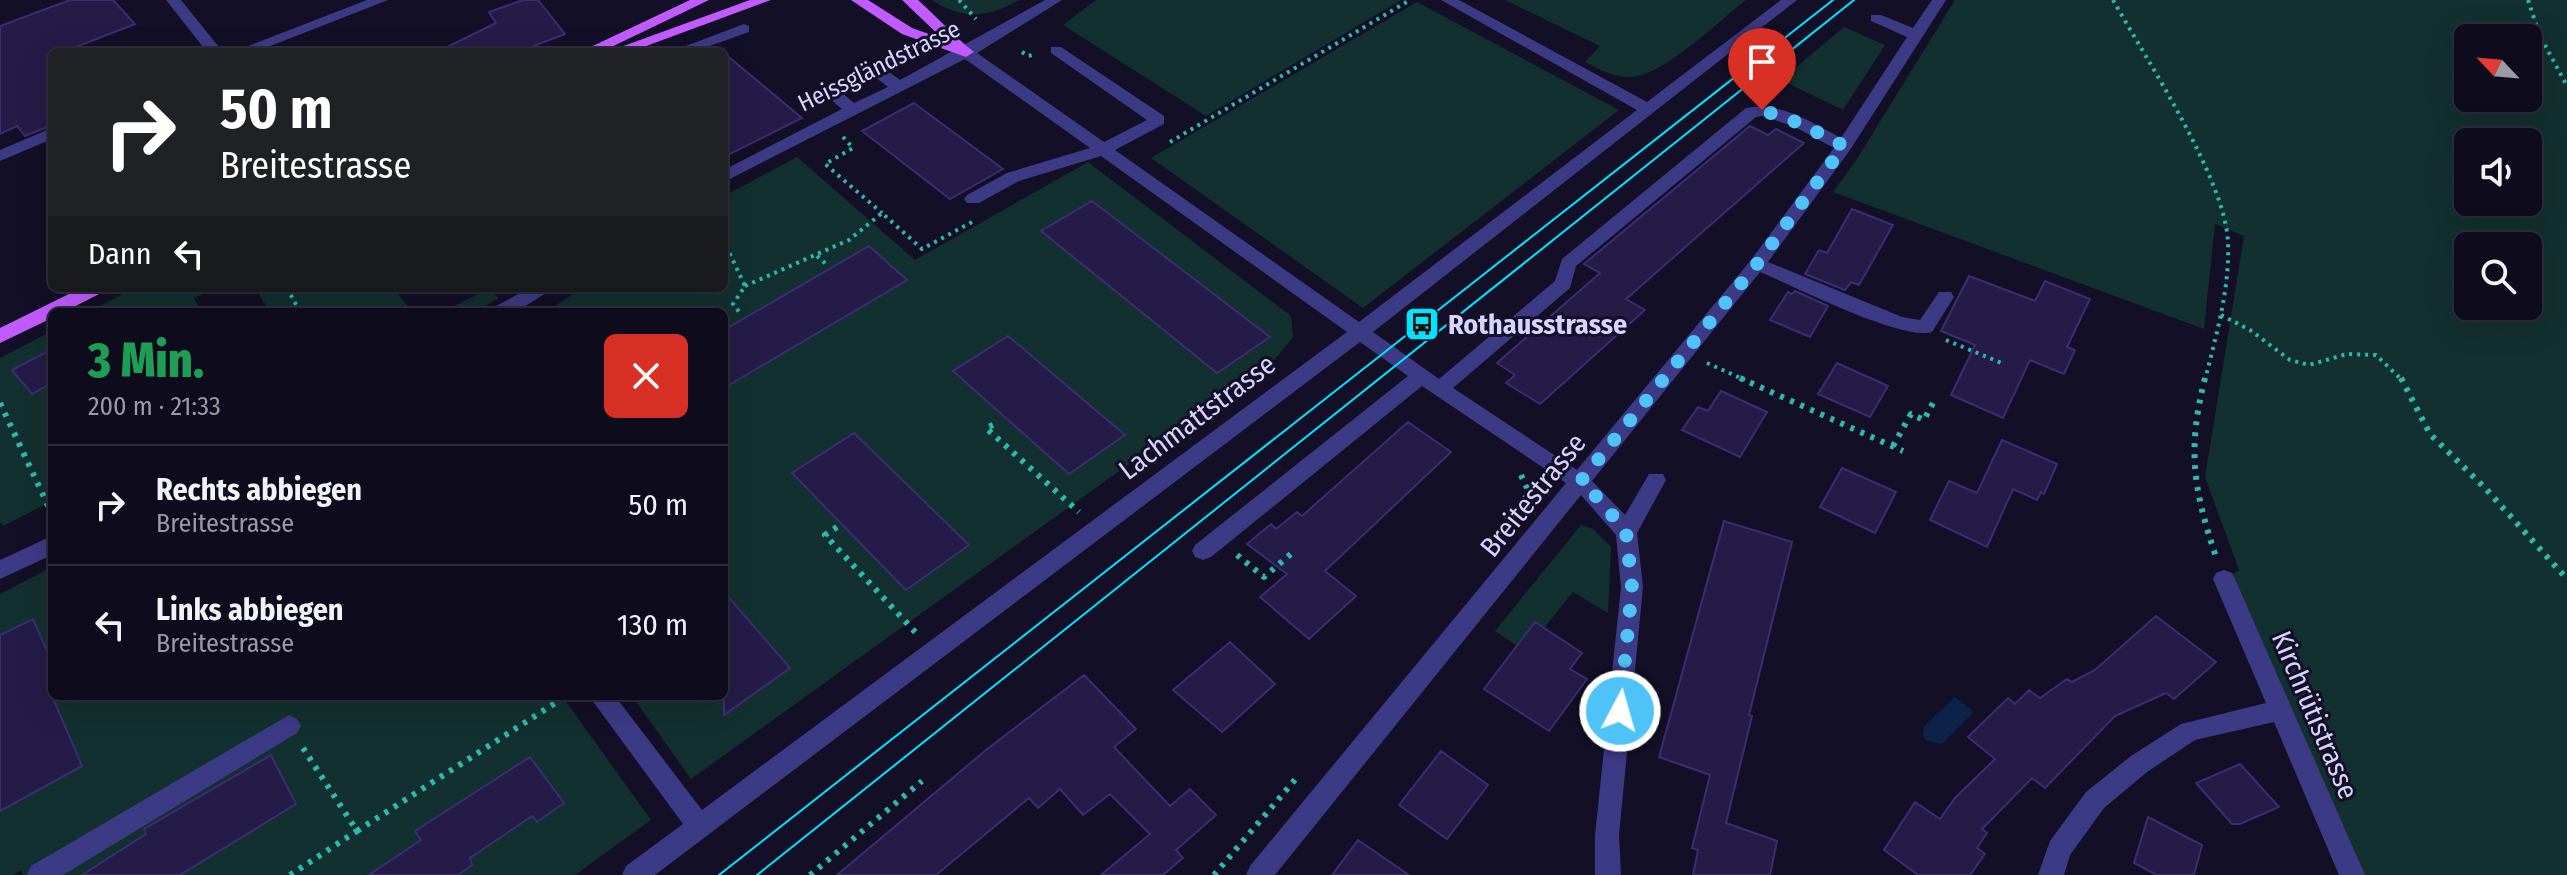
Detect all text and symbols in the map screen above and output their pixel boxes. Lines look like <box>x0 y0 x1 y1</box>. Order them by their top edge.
street label: Heissgländstrasse <box>793 15 965 117</box>
north arrow <box>2454 24 2542 112</box>
map controls <box>2454 24 2542 320</box>
pin <box>1728 28 1796 110</box>
icon: arrive <box>1740 40 1784 84</box>
text: 50 m <box>220 76 332 143</box>
icon: right <box>88 80 192 184</box>
button: sound <box>2454 128 2542 216</box>
text: Breitestrasse <box>220 144 411 188</box>
icon: left <box>167 232 211 276</box>
button: search <box>2454 232 2542 320</box>
text: Dann <box>88 236 151 272</box>
bus stop icon: Rothausstrasse <box>1403 305 1441 343</box>
place label: Rothausstrasse <box>1448 308 1627 341</box>
text: 3 Min. <box>88 332 204 390</box>
button: close <box>604 334 688 418</box>
street label: Lachmattstrasse <box>1112 347 1282 487</box>
text: 200 m · 21:33 <box>88 391 221 422</box>
street label: Breitestrasse <box>1473 427 1593 563</box>
text: Rechts abbiegen <box>156 472 362 508</box>
icon: right <box>88 483 132 527</box>
text: 50 m <box>628 487 688 523</box>
text: Breitestrasse <box>156 508 294 539</box>
text: Links abbiegen <box>156 592 344 628</box>
icon: left <box>88 603 132 647</box>
text: 130 m <box>617 607 688 643</box>
street label: Kirchrütistrasse <box>2265 626 2365 804</box>
text: Breitestrasse <box>156 628 294 659</box>
position arrow <box>1578 669 1662 753</box>

